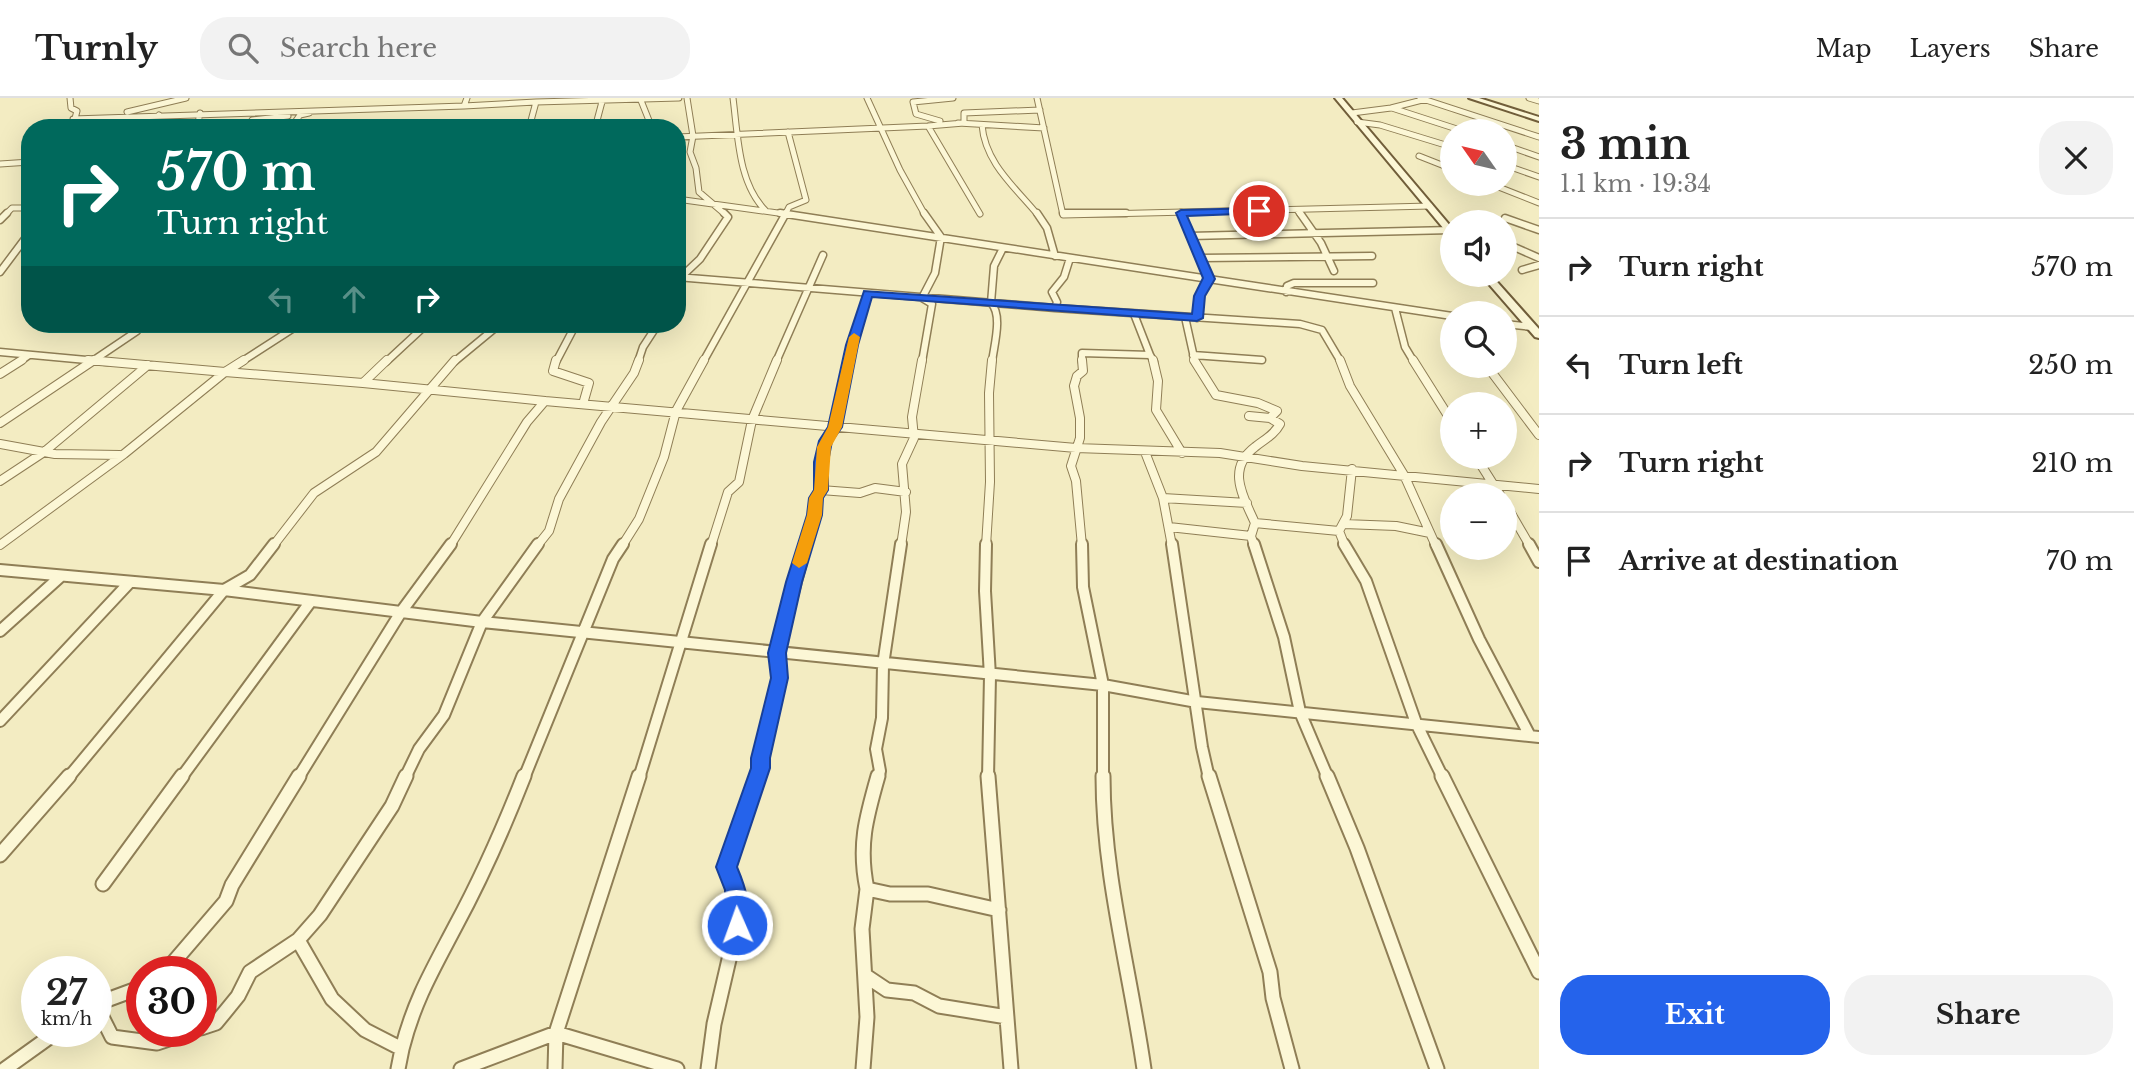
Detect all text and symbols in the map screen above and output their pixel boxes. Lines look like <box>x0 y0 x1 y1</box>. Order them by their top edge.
search box <box>200 17 690 80</box>
text: Turnly <box>35 28 158 69</box>
icon: search <box>224 29 262 67</box>
text: Search here <box>280 32 437 64</box>
text: Map <box>1816 34 1872 63</box>
text: Layers <box>1910 34 1991 63</box>
text: Share <box>2029 34 2099 63</box>
text: 3 min <box>1560 118 1690 170</box>
north arrow <box>1440 119 1517 196</box>
map controls <box>1440 119 1517 560</box>
button: close <box>2039 121 2113 195</box>
text: 570 m <box>157 142 316 203</box>
icon: right <box>42 147 133 238</box>
text: 1.1 km · 19:34 <box>1560 170 1711 198</box>
pin <box>1229 181 1289 241</box>
icon: arrive <box>1240 192 1278 230</box>
text: Turn right <box>157 203 328 243</box>
button: sound <box>1440 210 1517 287</box>
icon: right <box>1560 248 1598 286</box>
text: Turn right <box>1619 251 1764 283</box>
text: 570 m <box>2031 251 2113 283</box>
icon: left <box>262 280 300 318</box>
icon: ahead <box>335 280 373 318</box>
icon: right <box>408 280 446 318</box>
button: search <box>1440 301 1517 378</box>
icon: left <box>1560 346 1598 384</box>
text: Turn left <box>1619 349 1743 381</box>
text: 250 m <box>2028 349 2113 381</box>
button: + <box>1440 392 1517 469</box>
icon: right <box>1560 444 1598 482</box>
text: Turn right <box>1619 447 1764 479</box>
text: 210 m <box>2031 447 2113 479</box>
button: − <box>1440 483 1517 560</box>
icon: arrive <box>1560 542 1598 580</box>
text: Arrive at destination <box>1619 545 1899 577</box>
text: 70 m <box>2046 545 2113 577</box>
position arrow <box>700 888 774 962</box>
speed limit sign: 30 <box>126 956 217 1047</box>
text: 27 <box>46 971 87 1014</box>
button: Exit <box>1560 975 1830 1055</box>
button: Share <box>1844 975 2113 1055</box>
text: km/h <box>41 1008 92 1030</box>

